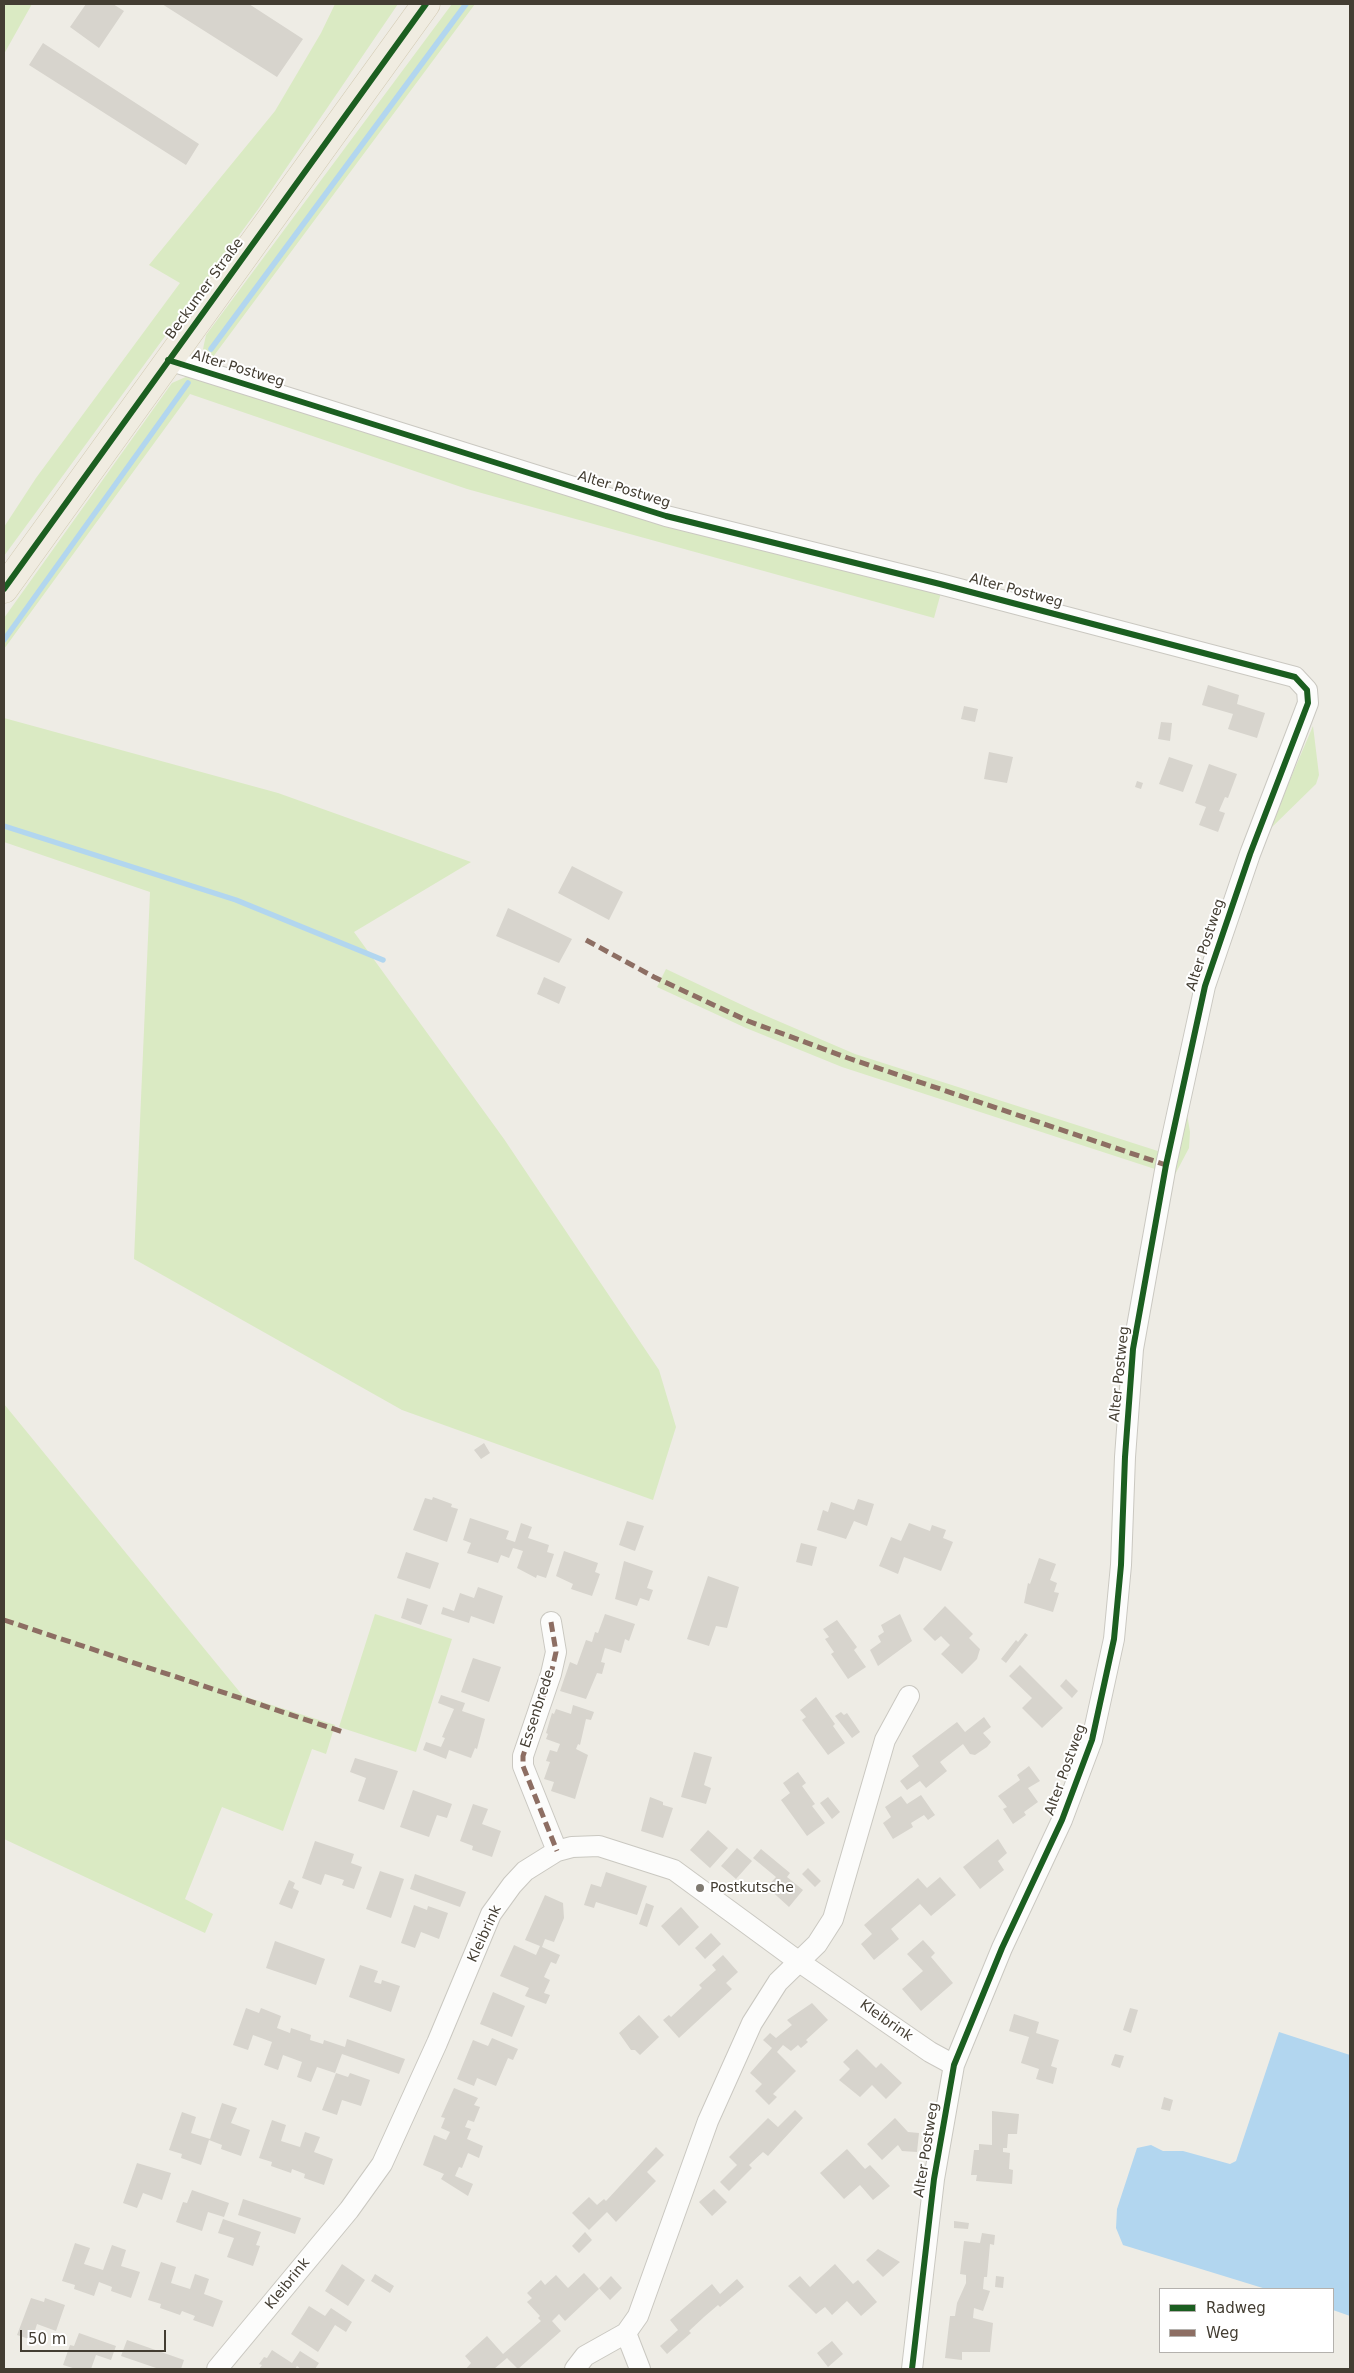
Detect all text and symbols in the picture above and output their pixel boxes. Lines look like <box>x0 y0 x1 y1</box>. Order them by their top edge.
street label: Beckumer Straße <box>163 235 247 343</box>
street label: Alter Postweg <box>190 347 286 391</box>
street label: Alter Postweg <box>576 468 672 512</box>
street label: Alter Postweg <box>967 570 1065 612</box>
street label: Alter Postweg <box>1183 897 1229 993</box>
street label: Alter Postweg <box>1107 1325 1133 1423</box>
street label: Essenbrede <box>517 1668 559 1750</box>
street label: Alter Postweg <box>1042 1722 1090 1818</box>
place label: Postkutsche <box>710 1880 794 1896</box>
marker: Postkutsche <box>694 1882 706 1894</box>
street label: Kleibrink <box>464 1903 506 1965</box>
street label: Kleibrink <box>856 1997 916 2045</box>
street label: Alter Postweg <box>911 2101 943 2199</box>
street label: Kleibrink <box>262 2255 314 2313</box>
legend <box>1159 2288 1334 2353</box>
text: Radweg <box>1206 2299 1266 2317</box>
scale bar <box>22 2320 169 2352</box>
text: Weg <box>1206 2324 1239 2342</box>
text: 50 m <box>28 2330 66 2348</box>

